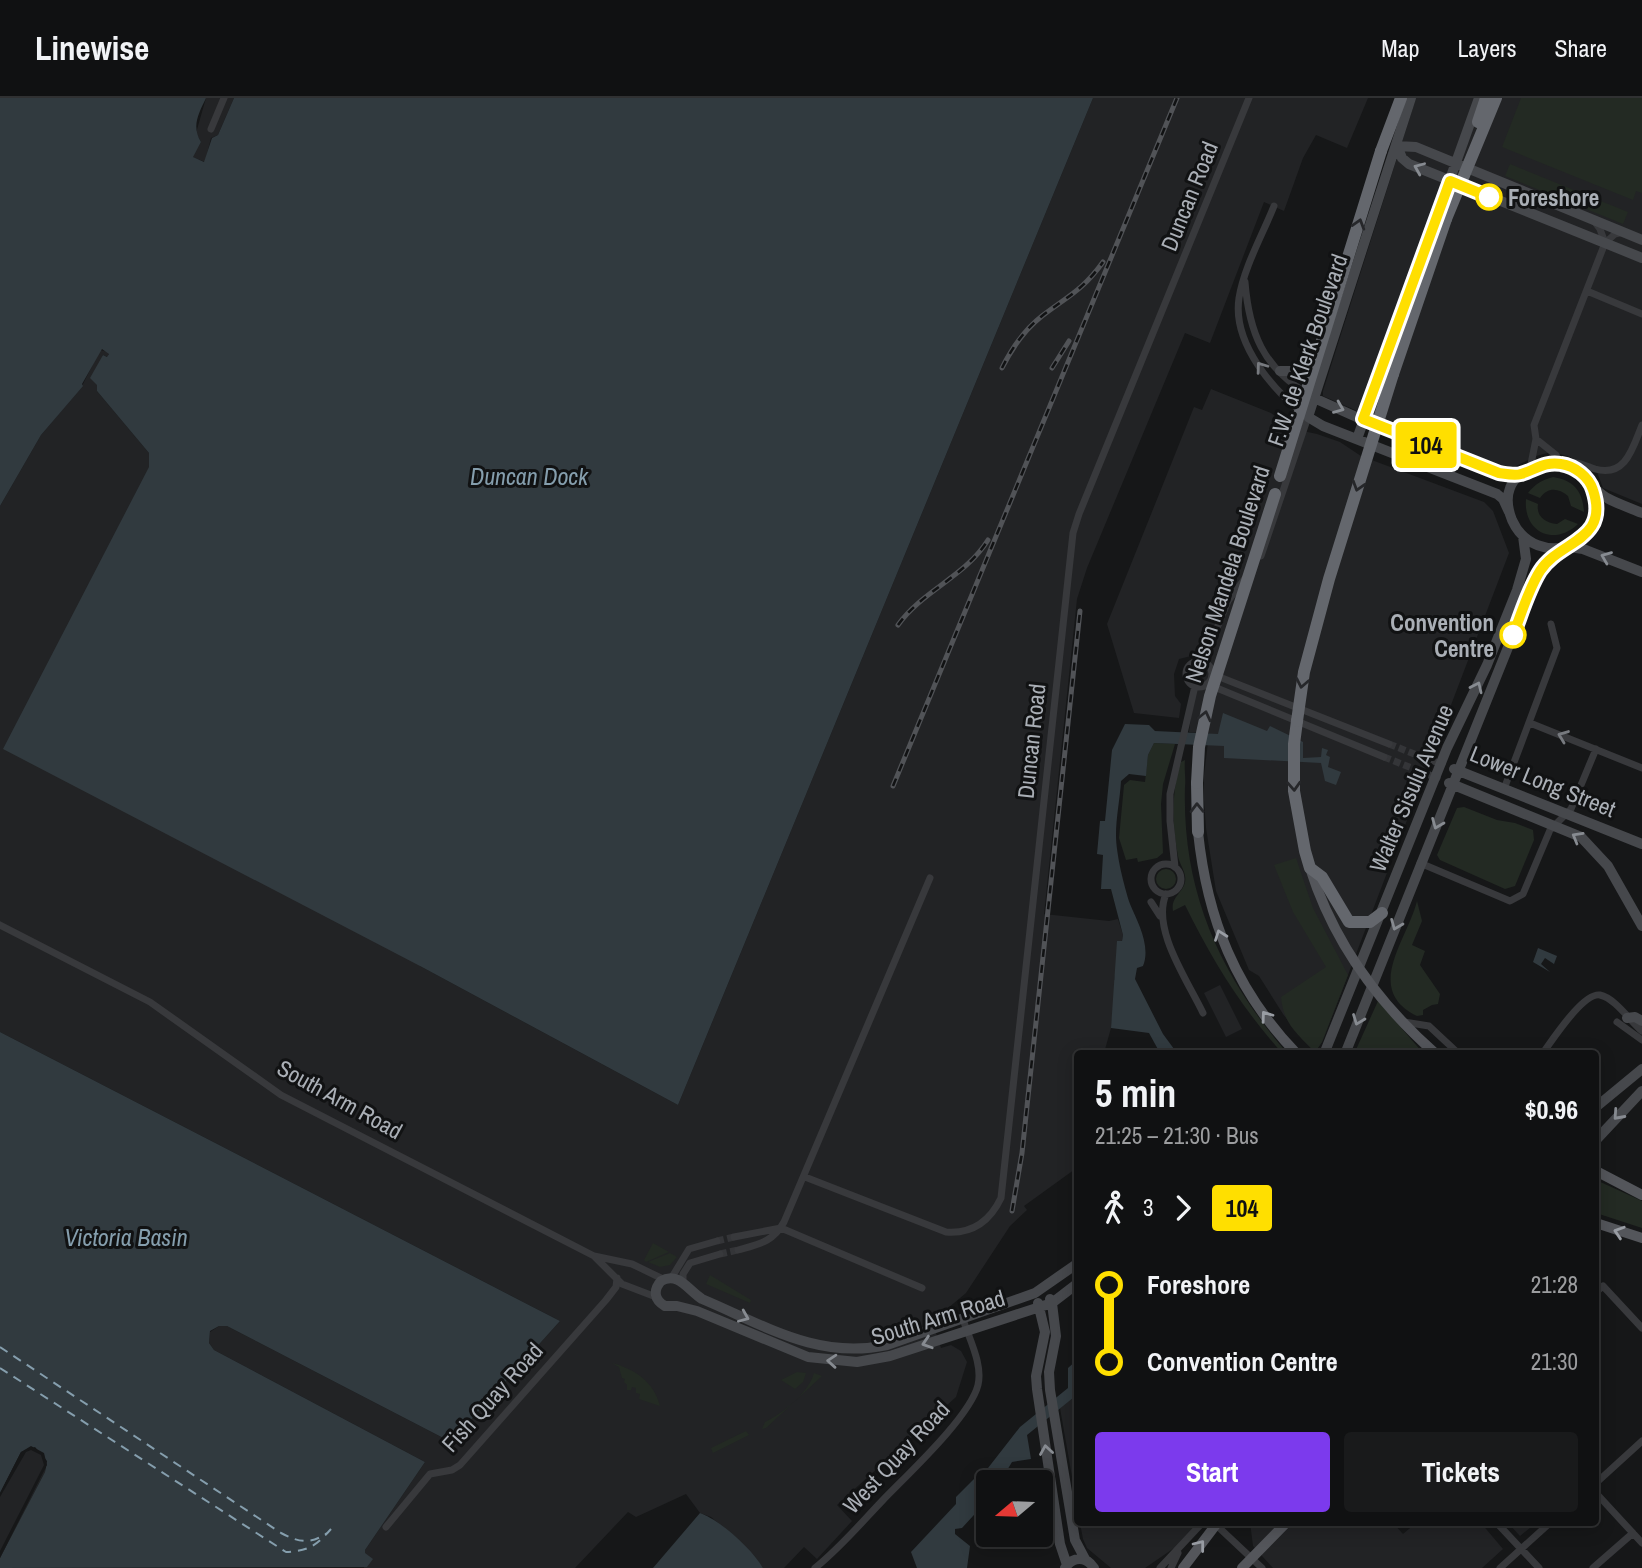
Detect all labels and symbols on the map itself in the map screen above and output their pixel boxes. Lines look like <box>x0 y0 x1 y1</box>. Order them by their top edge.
street label: Duncan Road <box>1153 137 1225 255</box>
one-way arrow <box>1414 162 1426 176</box>
place label: Foreshore <box>1508 182 1599 213</box>
marker: Foreshore <box>1476 184 1502 210</box>
one-way arrow <box>1350 218 1365 230</box>
street label: F.W. de Klerk Boulevard <box>1260 250 1354 450</box>
one-way arrow <box>1257 362 1269 375</box>
one-way arrow <box>1331 400 1344 414</box>
line badge: 104 <box>1386 422 1466 468</box>
water label: Duncan Dock <box>470 460 589 492</box>
street label: Nelson Mandela Boulevard <box>1177 462 1277 686</box>
one-way arrow <box>1352 480 1367 492</box>
one-way arrow <box>1600 552 1612 566</box>
place label: Convention Centre <box>1390 607 1494 664</box>
marker: Convention Centre <box>1500 622 1526 648</box>
one-way arrow <box>1296 677 1311 689</box>
one-way arrow <box>1469 681 1483 694</box>
street label: Duncan Road <box>1010 682 1052 800</box>
street label: Walter Sisulu Avenue <box>1362 699 1460 877</box>
one-way arrow <box>1197 710 1211 722</box>
one-way arrow <box>1557 730 1570 744</box>
street label: Lower Long Street <box>1466 738 1620 824</box>
one-way arrow <box>1287 781 1302 792</box>
one-way arrow <box>1189 802 1205 812</box>
one-way arrow <box>1431 817 1445 829</box>
one-way arrow <box>1572 832 1585 845</box>
one-way arrow <box>1390 918 1404 930</box>
one-way arrow <box>1214 929 1228 941</box>
one-way arrow <box>1262 1011 1274 1024</box>
one-way arrow <box>1352 1013 1366 1025</box>
street label: South Arm Road <box>272 1052 408 1146</box>
one-way arrow <box>1614 1107 1626 1120</box>
water label: Victoria Basin <box>64 1221 188 1253</box>
one-way arrow <box>1613 1225 1625 1240</box>
street label: South Arm Road <box>867 1282 1009 1352</box>
one-way arrow <box>737 1309 749 1323</box>
one-way arrow <box>922 1335 934 1349</box>
street label: Fish Quay Road <box>435 1336 549 1458</box>
one-way arrow <box>827 1354 838 1369</box>
street label: West Quay Road <box>836 1394 956 1520</box>
one-way arrow <box>1038 1444 1053 1456</box>
north arrow <box>976 1470 1054 1547</box>
one-way arrow <box>1191 1540 1204 1552</box>

